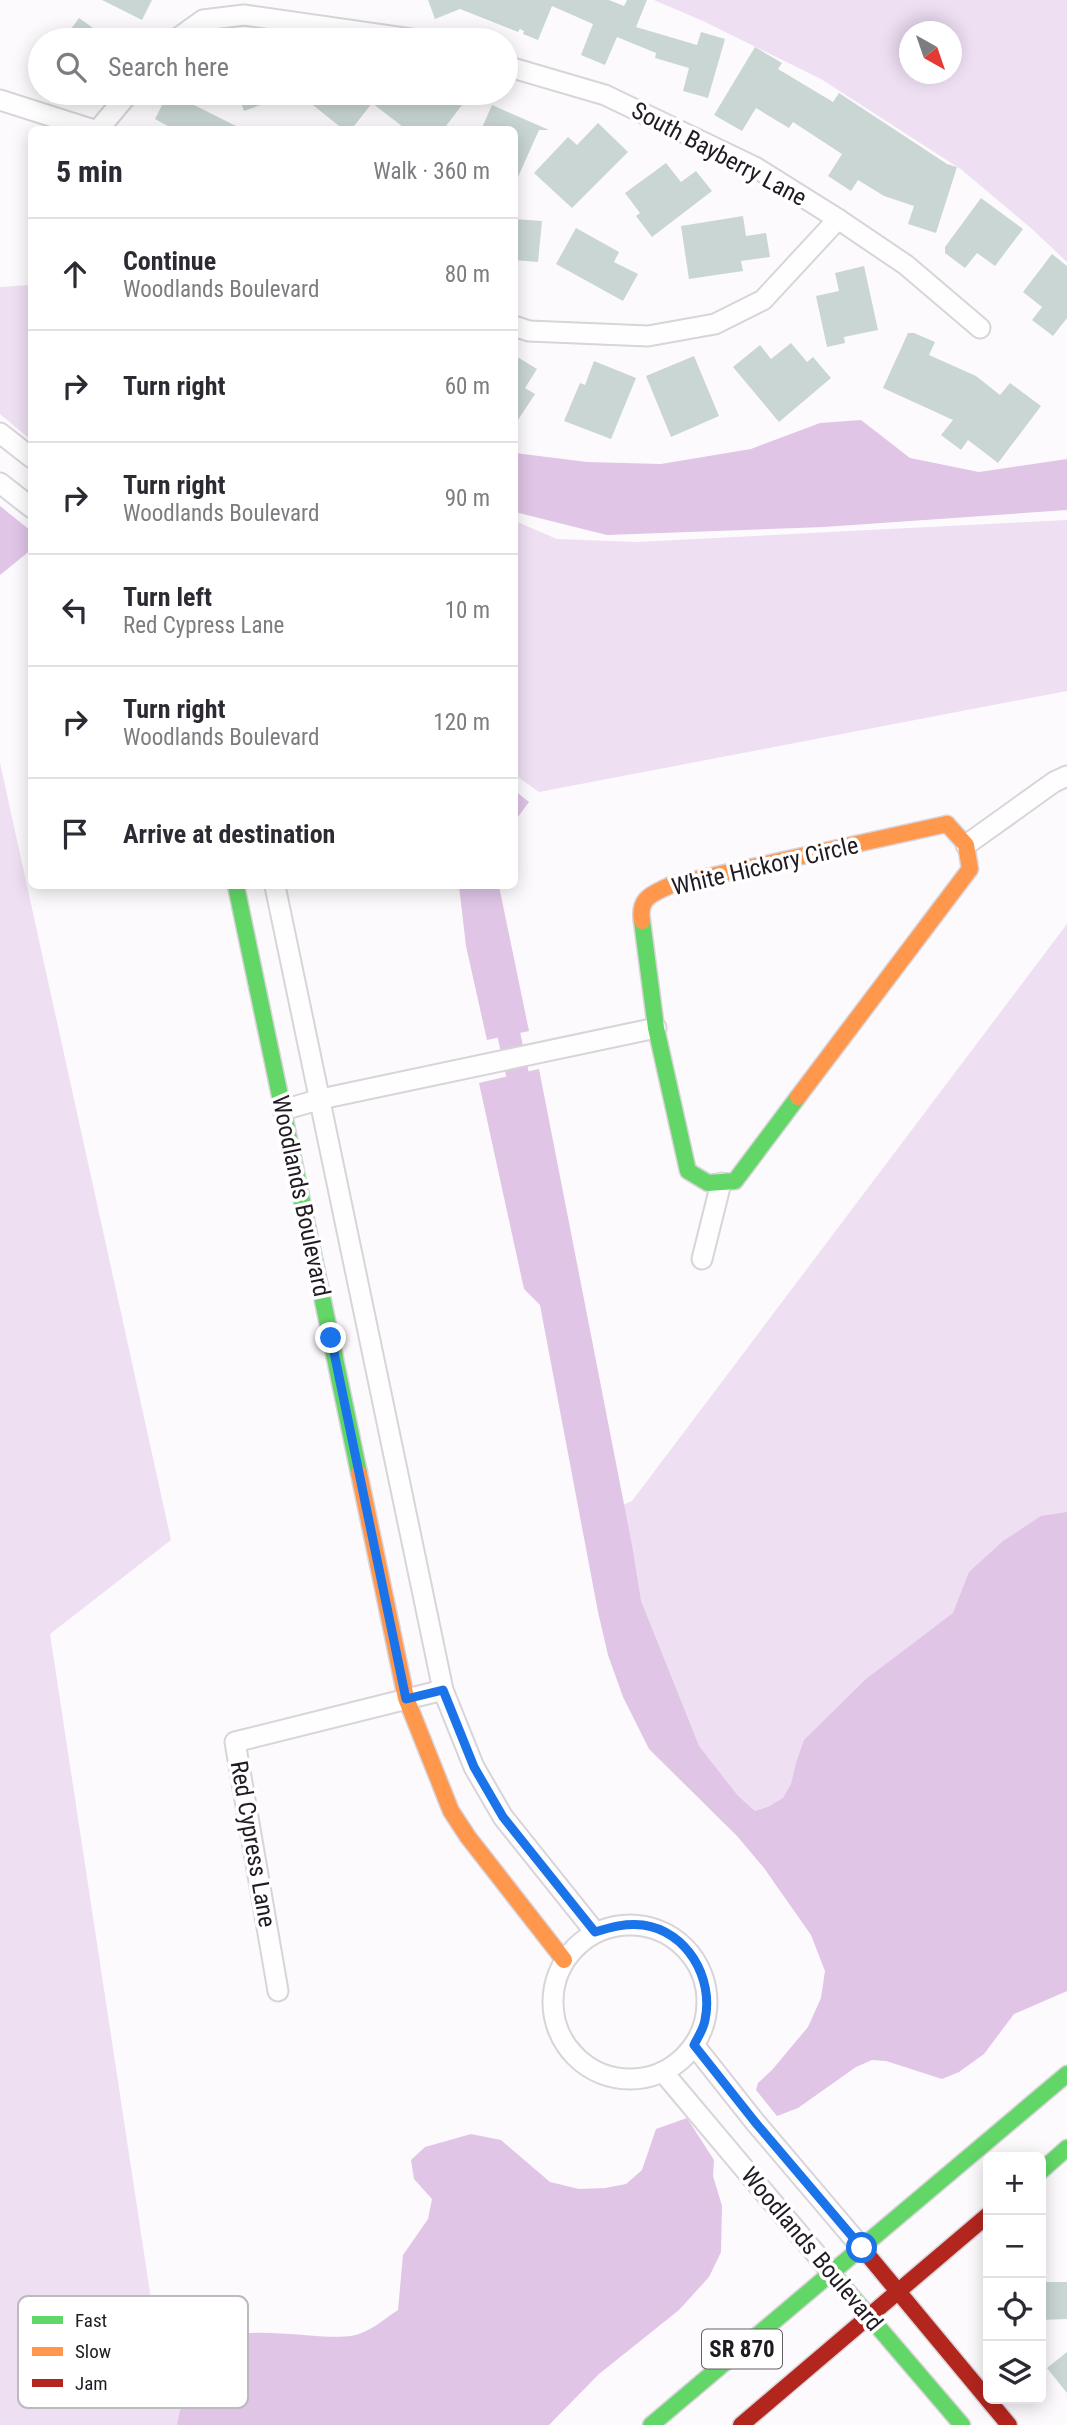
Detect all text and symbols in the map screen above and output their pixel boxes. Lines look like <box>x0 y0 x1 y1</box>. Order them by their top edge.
north arrow <box>899 21 962 84</box>
search box <box>28 28 518 105</box>
icon: search <box>52 48 90 86</box>
text: Search here <box>108 52 229 82</box>
street label: South Bayberry Lane <box>627 96 811 212</box>
text: 5 min <box>56 154 123 189</box>
text: Walk · 360 m <box>373 158 490 185</box>
text: Continue <box>123 246 216 276</box>
icon: ahead <box>56 255 94 293</box>
text: 80 m <box>445 261 490 288</box>
text: Woodlands Boulevard <box>123 276 319 303</box>
icon: right <box>56 367 94 405</box>
text: Turn right <box>123 371 225 401</box>
text: 60 m <box>445 373 490 400</box>
text: Turn right <box>123 470 225 500</box>
icon: right <box>56 479 94 517</box>
text: 90 m <box>445 485 490 512</box>
text: Woodlands Boulevard <box>123 500 319 527</box>
text: Turn left <box>123 582 212 612</box>
icon: left <box>56 591 94 629</box>
text: 10 m <box>445 597 490 624</box>
text: Red Cypress Lane <box>123 612 284 639</box>
text: Turn right <box>123 694 225 724</box>
icon: right <box>56 703 94 741</box>
text: 120 m <box>433 709 490 736</box>
text: Woodlands Boulevard <box>123 724 319 751</box>
icon: arrive <box>56 815 94 853</box>
text: Arrive at destination <box>123 819 335 849</box>
street label: White Hickory Circle <box>669 831 861 901</box>
street label: Woodlands Boulevard <box>266 1093 336 1299</box>
route end <box>315 1322 346 1353</box>
street label: Red Cypress Lane <box>225 1759 281 1929</box>
map controls <box>983 2152 1046 2404</box>
button: + <box>983 2152 1046 2215</box>
street label: Woodlands Boulevard <box>735 2162 889 2336</box>
button: − <box>983 2215 1046 2278</box>
route start <box>846 2232 877 2263</box>
button: locate <box>983 2278 1046 2341</box>
legend <box>18 2296 248 2408</box>
text: Fast <box>75 2309 107 2332</box>
road number: SR 870 <box>702 2330 782 2368</box>
text: Slow <box>75 2340 111 2363</box>
button: layers <box>983 2341 1046 2404</box>
text: Jam <box>75 2372 108 2395</box>

